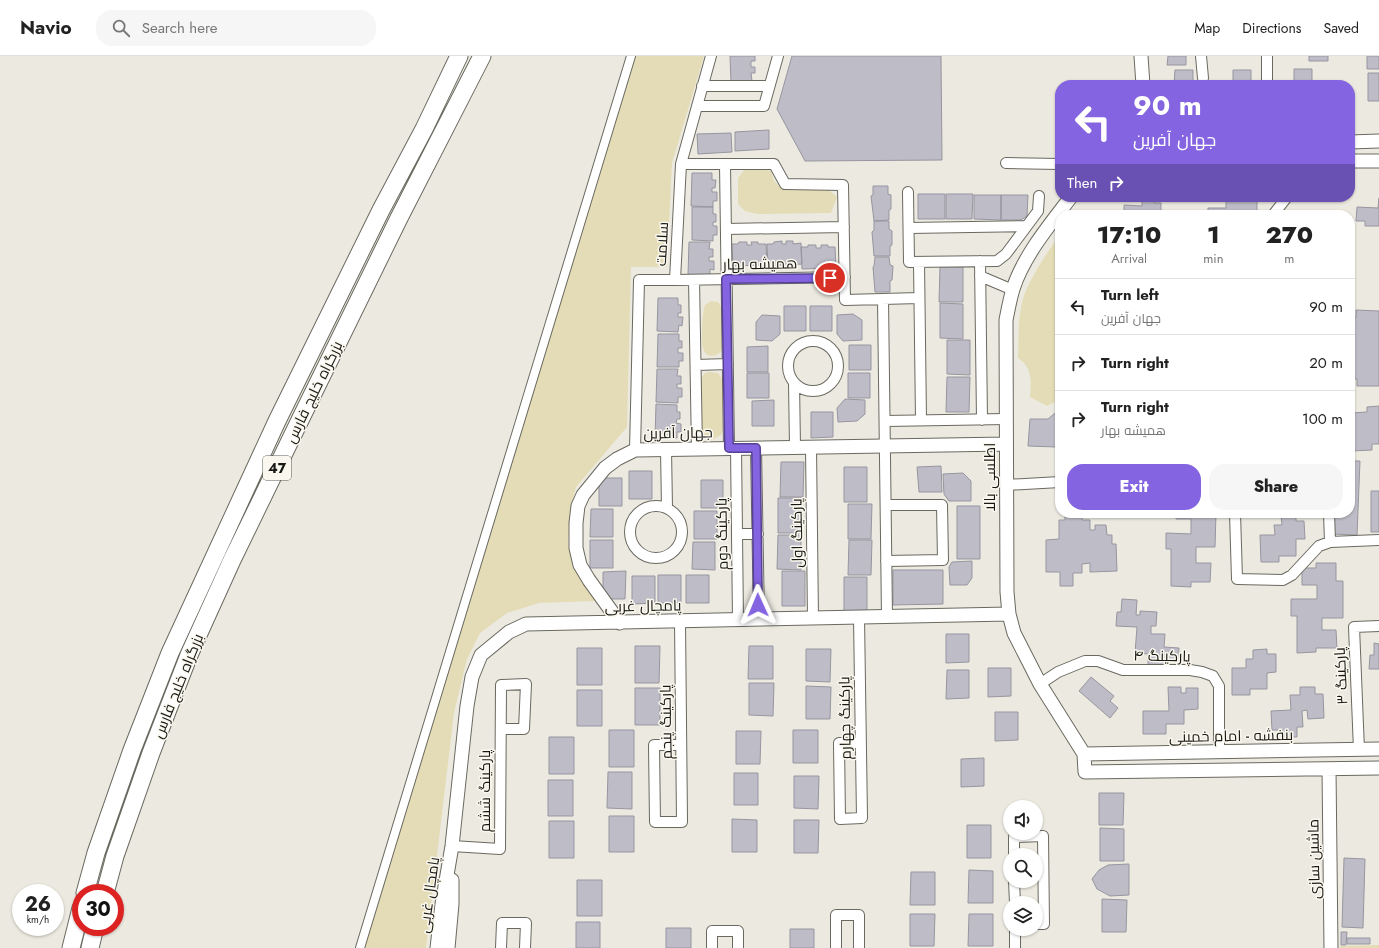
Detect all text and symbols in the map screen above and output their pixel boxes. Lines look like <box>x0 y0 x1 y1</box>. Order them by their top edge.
search box <box>96 10 376 46</box>
text: Navio <box>20 14 72 41</box>
icon: search <box>110 17 132 39</box>
text: Search here <box>142 17 218 39</box>
text: Map <box>1194 18 1220 38</box>
text: Directions <box>1242 18 1302 38</box>
text: Saved <box>1324 18 1359 38</box>
text: 90 m <box>1133 85 1202 126</box>
icon: left <box>1067 96 1119 148</box>
text: جهان آفرین <box>1133 127 1216 153</box>
text: Then <box>1067 172 1097 194</box>
icon: right <box>1105 172 1127 194</box>
text: 17:10 <box>1097 217 1161 252</box>
text: 1 <box>1207 217 1220 252</box>
text: 270 <box>1265 217 1313 252</box>
street label: سلامت <box>650 221 674 267</box>
text: Arrival <box>1111 249 1147 268</box>
text: min <box>1203 249 1224 268</box>
text: m <box>1284 249 1294 268</box>
street label: همیشه بهار <box>721 252 798 276</box>
pin <box>813 261 847 295</box>
icon: arrive <box>819 267 841 289</box>
text: Turn left <box>1101 284 1159 306</box>
icon: left <box>1067 296 1089 318</box>
text: 90 m <box>1309 296 1343 318</box>
text: جهان آفرین <box>1101 309 1161 328</box>
street label: بزرگراه خلیج فارس <box>280 337 348 447</box>
icon: right <box>1067 352 1089 374</box>
text: Turn right <box>1101 352 1169 374</box>
text: 20 m <box>1309 352 1343 374</box>
text: Turn right <box>1101 396 1169 418</box>
icon: right <box>1067 408 1089 430</box>
text: 100 m <box>1302 408 1343 430</box>
street label: جهان آفرین <box>643 421 713 445</box>
text: همیشه بهار <box>1101 421 1166 440</box>
street label: اطلسی بالا <box>979 443 1001 511</box>
road number: 47 <box>263 456 291 480</box>
button: Exit <box>1067 464 1201 510</box>
button: Share <box>1209 464 1343 510</box>
street label: پارکینگ دوم <box>710 498 734 570</box>
street label: پارکینگ اول <box>785 498 809 568</box>
position arrow <box>737 584 779 626</box>
street label: پامچال غربی <box>604 594 682 618</box>
street label: بزرگراه خلیج فارس <box>147 630 209 742</box>
street label: پارکینگ ۴ <box>1133 645 1191 667</box>
street label: پارکینگ ۳ <box>1329 647 1353 705</box>
street label: پارکینگ چهارم <box>833 676 857 760</box>
street label: پارکینگ پنجم <box>654 684 678 760</box>
street label: بنفشه - امام خمینی <box>1169 724 1293 748</box>
street label: پارکینگ ششم <box>474 750 496 832</box>
map controls <box>1003 800 1043 936</box>
button: sound <box>1003 800 1043 840</box>
street label: ماشین سازی <box>1302 819 1326 899</box>
button: search <box>1003 848 1043 888</box>
street label: پامچال غربی <box>413 856 445 934</box>
speed limit sign: 30 <box>72 884 124 936</box>
text: 26 <box>25 890 51 919</box>
button: layers <box>1003 896 1043 936</box>
text: km/h <box>27 912 49 927</box>

